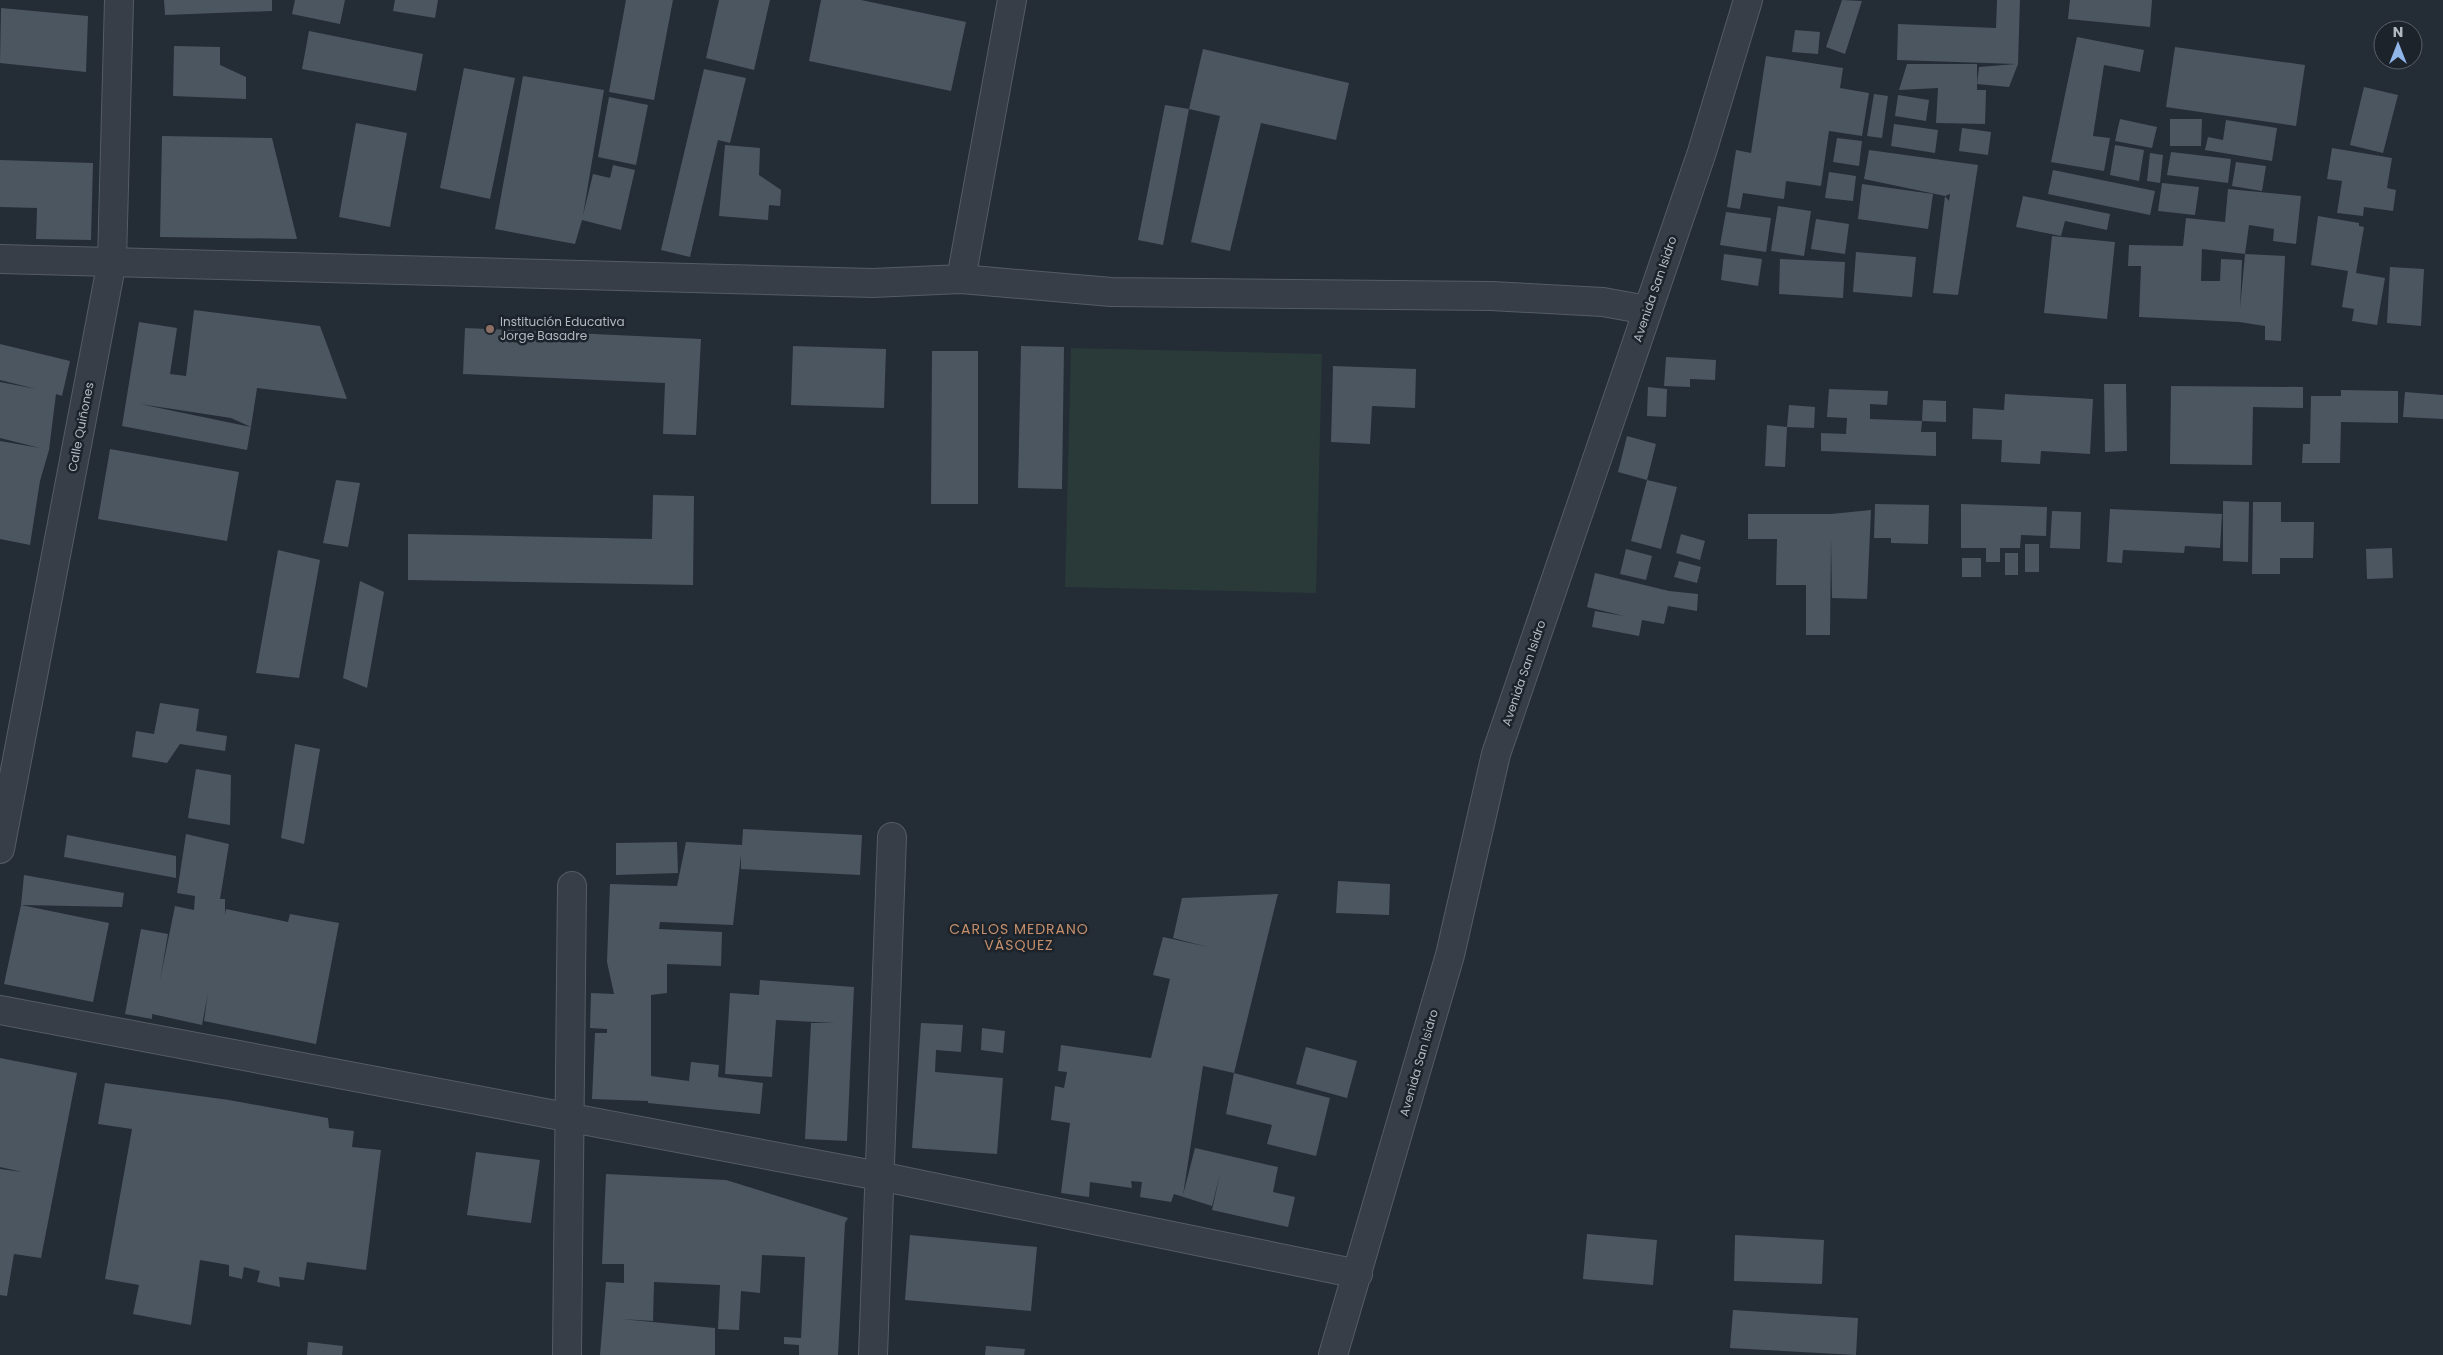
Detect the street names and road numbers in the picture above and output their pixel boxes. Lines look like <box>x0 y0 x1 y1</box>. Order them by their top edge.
street label: Avenida San Isidro <box>1628 233 1681 344</box>
street label: Calle Quiñones <box>64 381 98 473</box>
street label: Avenida San Isidro <box>1497 617 1550 728</box>
street label: Avenida San Isidro <box>1395 1007 1442 1118</box>

